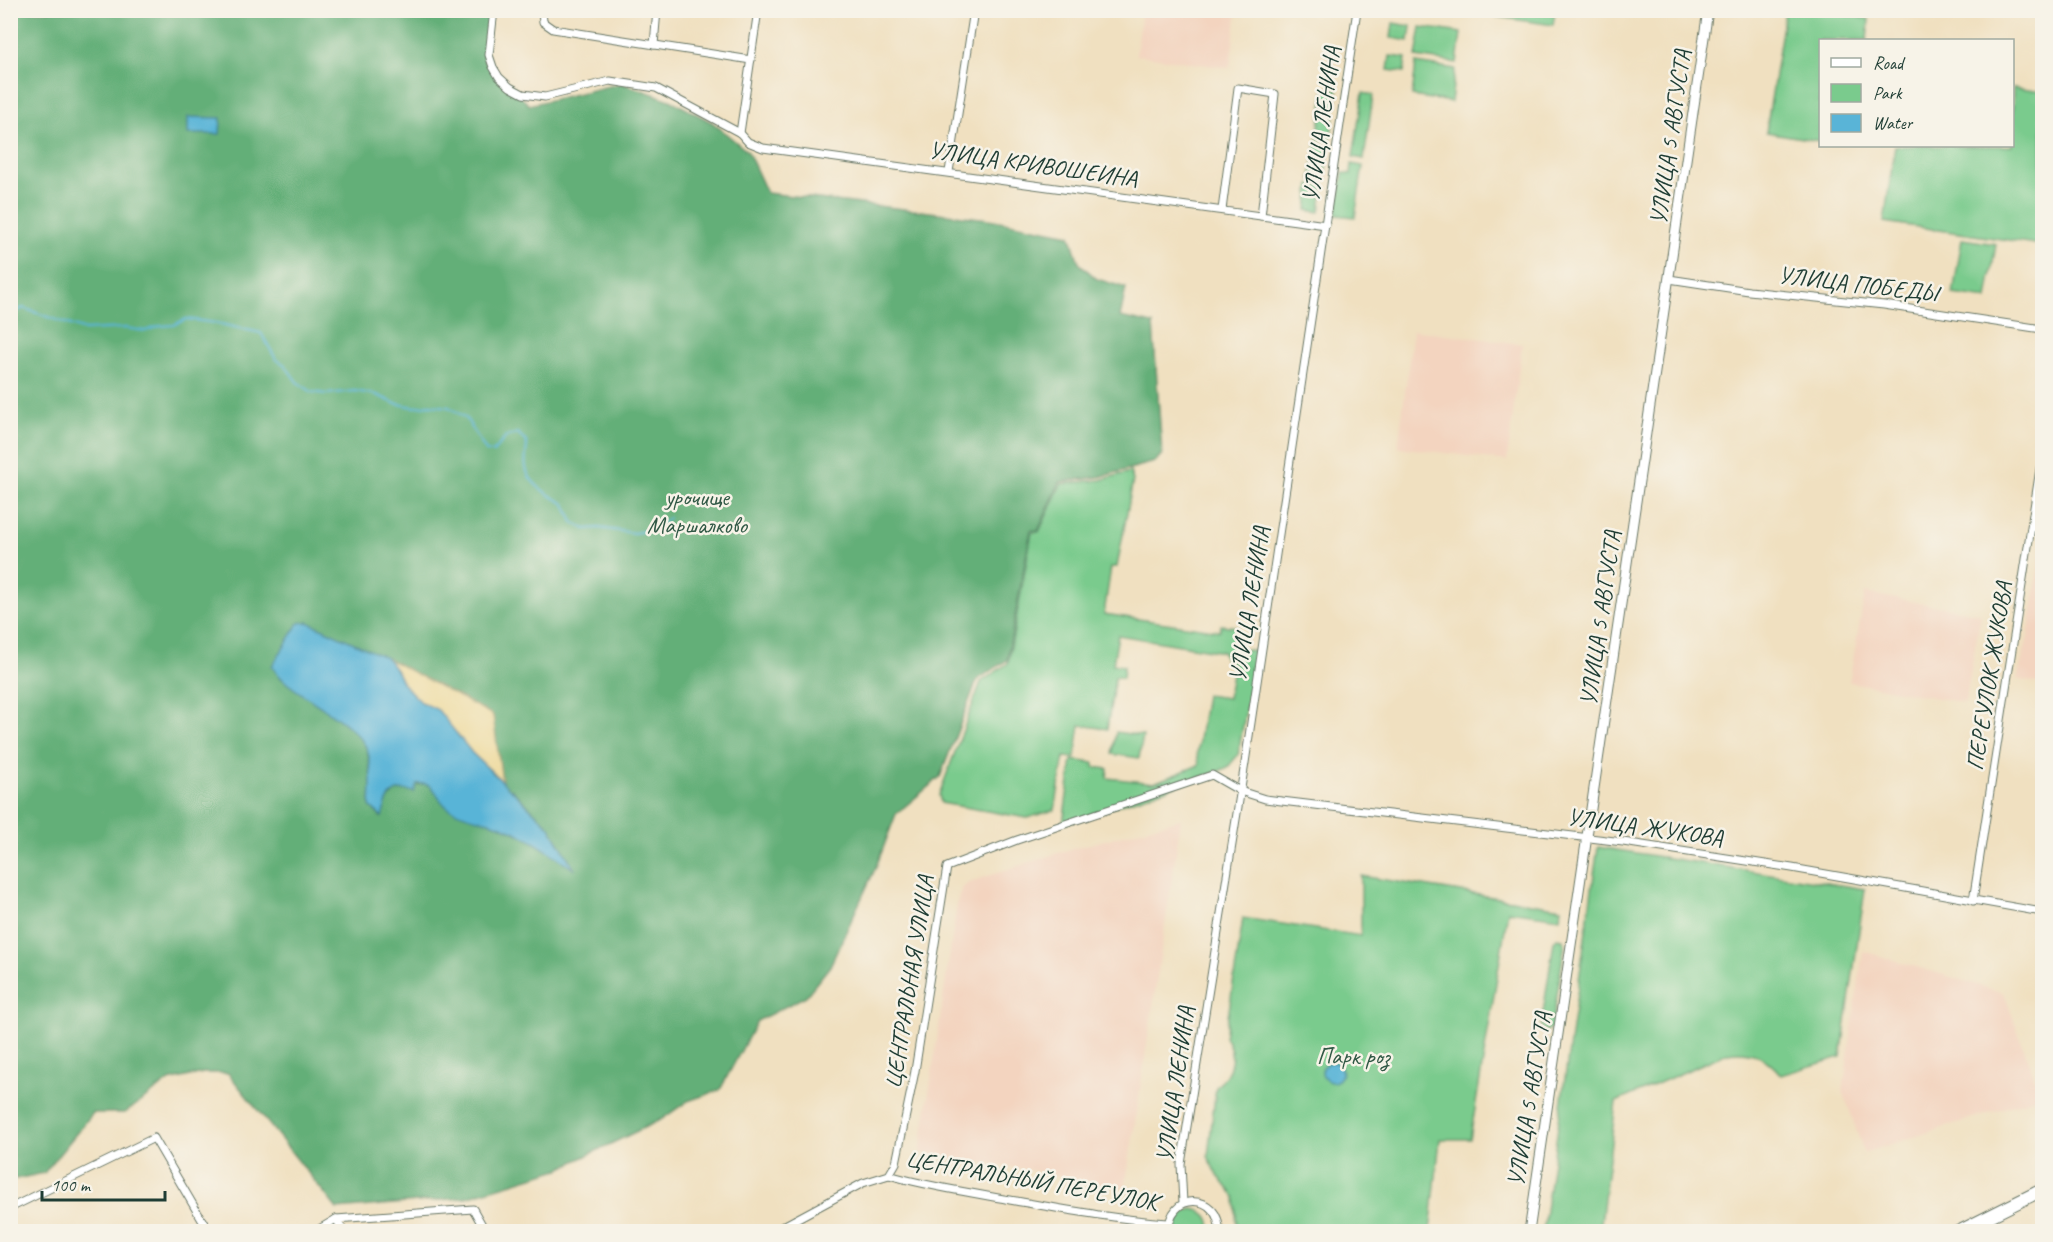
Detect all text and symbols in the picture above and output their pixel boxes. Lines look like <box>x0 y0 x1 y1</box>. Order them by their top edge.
legend <box>1819 39 2014 147</box>
street label: УЛИЦА ЛЕНИНА <box>1295 43 1347 204</box>
street label: УЛИЦА 5 АВГУСТА <box>1643 47 1697 226</box>
text: Road <box>1873 52 1906 74</box>
text: Park <box>1873 82 1903 104</box>
text: Water <box>1873 112 1914 134</box>
street label: УЛИЦА КРИВОШЕИНА <box>927 135 1140 194</box>
street label: УЛИЦА ПОБЕДЫ <box>1777 259 1943 309</box>
park label: урочище Маршалково <box>647 482 748 540</box>
street label: УЛИЦА ЛЕНИНА <box>1222 523 1276 684</box>
street label: УЛИЦА 5 АВГУСТА <box>1573 528 1627 707</box>
street label: ПЕРЕУЛОК ЖУКОВА <box>1959 579 2019 772</box>
street label: УЛИЦА ЖУКОВА <box>1565 801 1726 853</box>
street label: ЦЕНТРАЛЬНАЯ УЛИЦА <box>877 873 941 1091</box>
street label: УЛИЦА ЛЕНИНА <box>1149 1003 1201 1164</box>
street label: УЛИЦА 5 АВГУСТА <box>1500 1009 1558 1188</box>
park label: Парк роз <box>1317 1041 1392 1072</box>
street label: ЦЕНТРАЛЬНЫЙ ПЕРЕУЛОК <box>903 1143 1166 1218</box>
scale bar <box>42 1164 165 1202</box>
text: 100 m <box>51 1174 92 1196</box>

